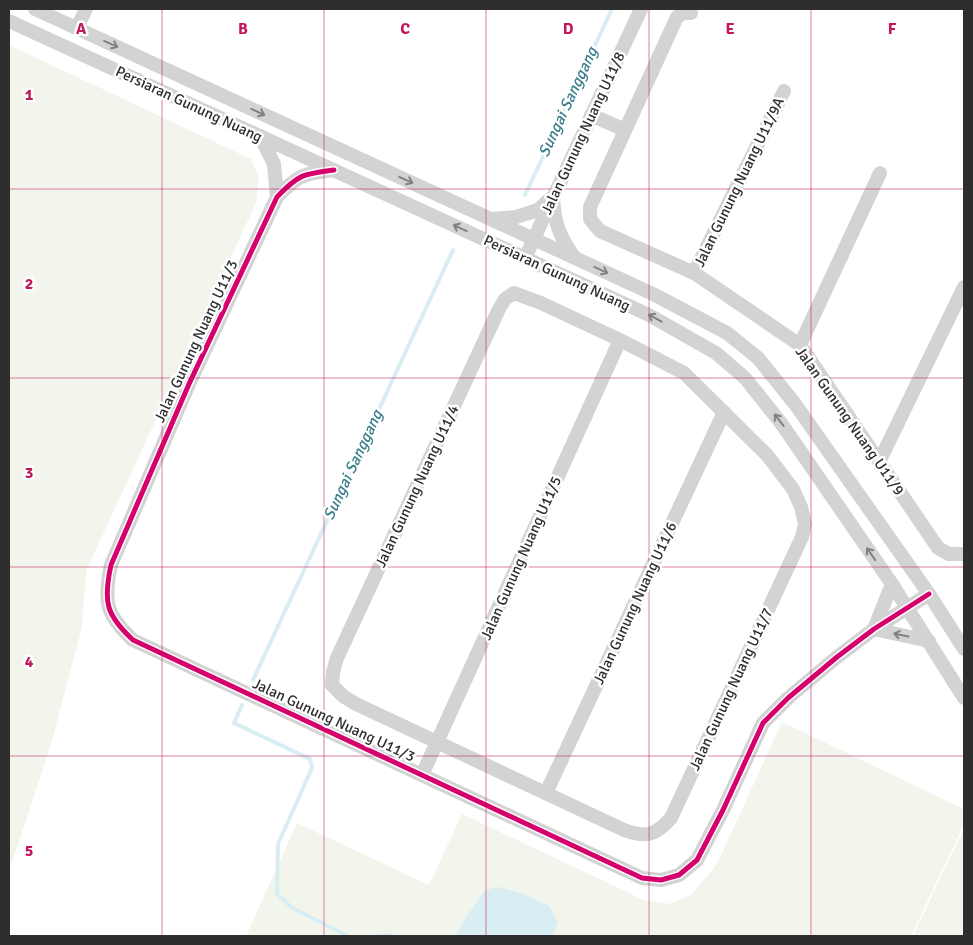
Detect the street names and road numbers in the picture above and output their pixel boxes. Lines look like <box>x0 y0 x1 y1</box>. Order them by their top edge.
street label: Jalan Gunung Nuang U11/8 <box>537 49 629 217</box>
street label: Persiaran Gunung Nuang <box>113 62 265 146</box>
street label: Jalan Gunung Nuang U11/9A <box>690 94 788 270</box>
street label: Persiaran Gunung Nuang <box>481 231 633 315</box>
street label: Jalan Gunung Nuang U11/3 <box>150 257 242 425</box>
street label: Jalan Gunung Nuang U11/9 <box>792 343 908 499</box>
street label: Jalan Gunung Nuang U11/4 <box>371 402 463 570</box>
street label: Jalan Gunung Nuang U11/5 <box>477 473 565 643</box>
street label: Jalan Gunung Nuang U11/6 <box>589 519 681 687</box>
street label: Jalan Gunung Nuang U11/7 <box>685 605 777 773</box>
street label: Jalan Gunung Nuang U11/3 <box>250 674 418 766</box>

